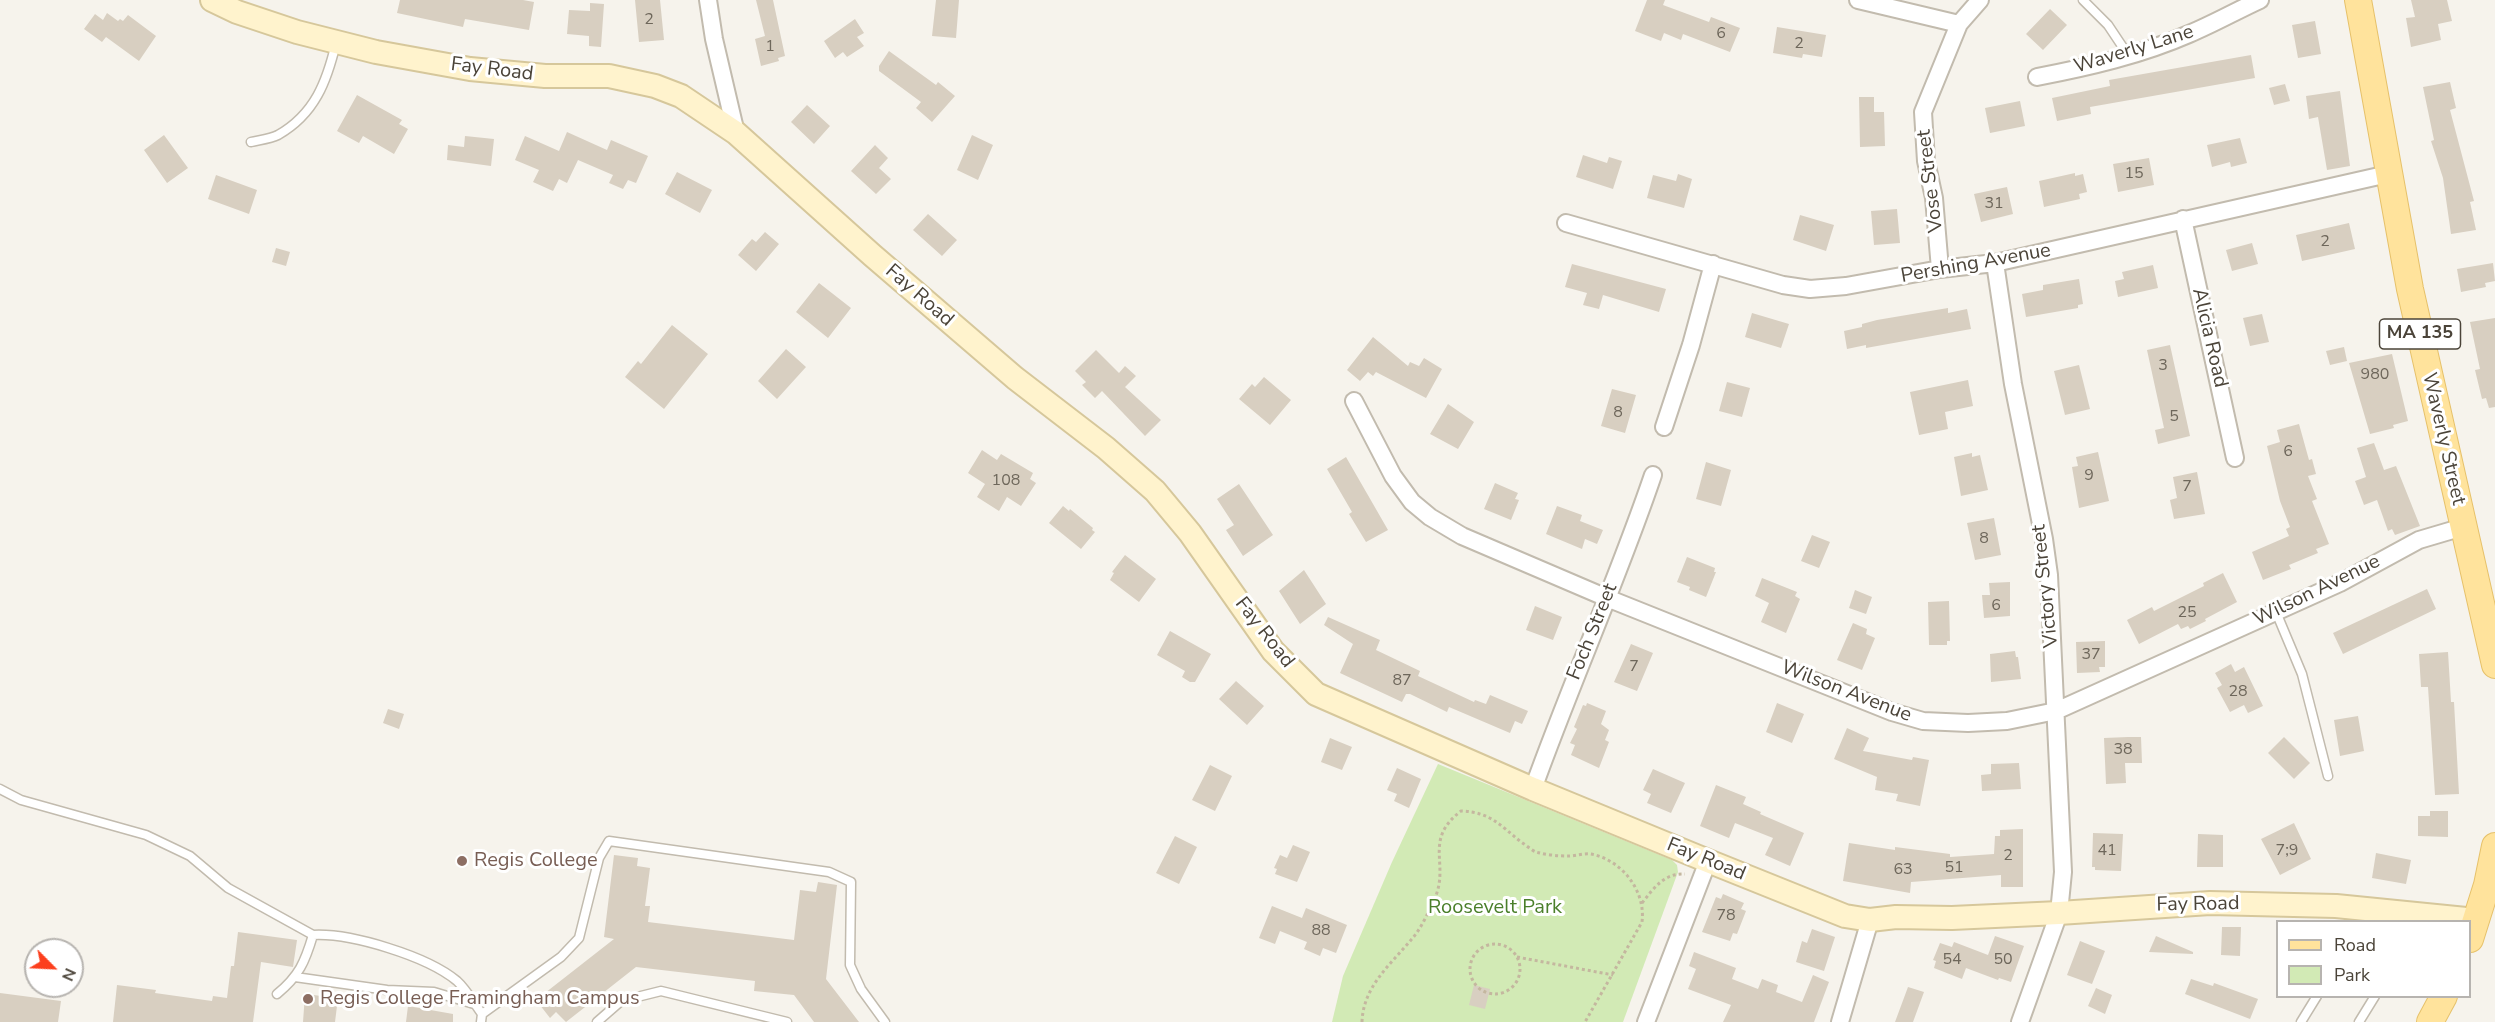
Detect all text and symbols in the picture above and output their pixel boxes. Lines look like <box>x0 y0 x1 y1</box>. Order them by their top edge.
house number: 2 <box>644 10 654 30</box>
street label: Waverly Lane <box>2071 20 2197 80</box>
house number: 6 <box>1716 24 1726 44</box>
house number: 2 <box>1794 34 1804 54</box>
house number: 1 <box>765 37 775 57</box>
street label: Fay Road <box>449 53 535 87</box>
street label: Vose Street <box>1913 128 1949 234</box>
house number: 15 <box>2124 164 2144 184</box>
house number: 31 <box>1984 194 2004 214</box>
house number: 2 <box>2320 232 2330 252</box>
street label: Pershing Avenue <box>1899 239 2053 289</box>
street label: Fay Road <box>880 260 958 332</box>
street label: Alicia Road <box>2186 286 2232 390</box>
road number: MA 135 <box>2380 319 2460 349</box>
house number: 3 <box>2158 356 2168 376</box>
house number: 980 <box>2361 365 2389 385</box>
street label: Waverly Street <box>2416 371 2470 507</box>
house number: 8 <box>1613 403 1623 423</box>
house number: 5 <box>2169 407 2179 427</box>
house number: 6 <box>2283 442 2293 462</box>
house number: 9 <box>2084 466 2094 486</box>
house number: 108 <box>992 471 1020 491</box>
house number: 7 <box>2182 477 2192 497</box>
street label: Victory Street <box>2028 523 2064 649</box>
house number: 8 <box>1979 529 1989 549</box>
street label: Wilson Avenue <box>2250 550 2384 632</box>
street label: Foch Street <box>1563 580 1623 684</box>
street label: Fay Road <box>1229 593 1299 673</box>
house number: 6 <box>1991 596 2001 616</box>
house number: 25 <box>2177 603 2197 623</box>
house number: 37 <box>2081 645 2101 665</box>
street label: Wilson Avenue <box>1777 656 1915 728</box>
house number: 7 <box>1629 657 1639 677</box>
house number: 87 <box>1392 671 1412 691</box>
house number: 28 <box>2228 682 2248 702</box>
house number: 38 <box>2113 740 2133 760</box>
street label: Fay Road <box>1663 833 1749 887</box>
house number: 41 <box>2097 841 2117 861</box>
house number: 7;9 <box>2276 841 2298 861</box>
house number: 2 <box>2003 846 2013 866</box>
place label: Regis College <box>474 849 598 873</box>
marker: Regis College <box>455 854 469 868</box>
house number: 51 <box>1944 858 1964 878</box>
house number: 63 <box>1893 860 1913 880</box>
street label: Fay Road <box>2156 892 2240 918</box>
park label: Roosevelt Park <box>1428 896 1562 920</box>
house number: 78 <box>1716 906 1736 926</box>
legend <box>2276 920 2471 998</box>
house number: 88 <box>1311 921 1331 941</box>
text: Road <box>2334 933 2376 957</box>
north arrow <box>24 938 84 998</box>
house number: 54 <box>1942 950 1962 970</box>
house number: 50 <box>1993 950 2013 970</box>
text: Park <box>2334 963 2370 987</box>
text: N <box>56 965 81 984</box>
place label: Regis College Framingham Campus <box>320 987 640 1011</box>
marker: Regis College Framingham Campus <box>301 992 315 1006</box>

